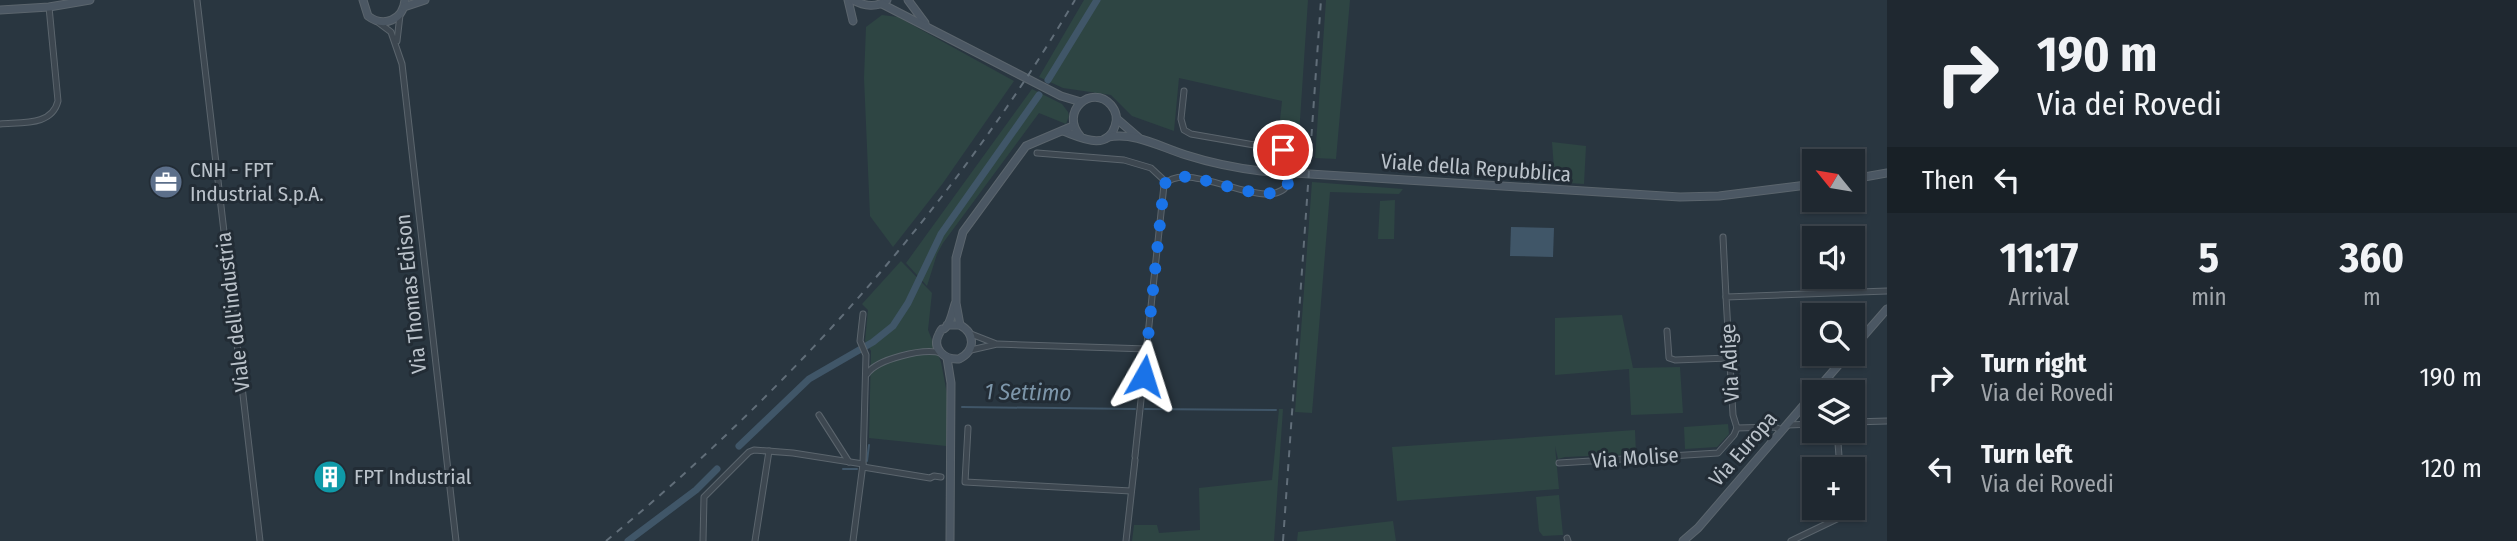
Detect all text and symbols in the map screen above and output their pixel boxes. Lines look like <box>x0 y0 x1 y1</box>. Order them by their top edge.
text: 190 m <box>2037 25 2157 84</box>
icon: right <box>1922 28 2013 119</box>
text: Via dei Rovedi <box>2037 85 2222 123</box>
pin <box>1253 120 1313 180</box>
icon: arrive <box>1264 131 1302 169</box>
street label: Viale della Repubblica <box>1380 148 1572 188</box>
north arrow <box>1802 149 1866 212</box>
map controls <box>1802 149 1865 520</box>
place label: CNH - FPT Industrial S.p.A. <box>190 157 324 207</box>
icon: left <box>1988 161 2026 199</box>
office icon: CNH - FPT Industrial S.p.A. <box>147 163 185 201</box>
text: Then <box>1922 165 1974 196</box>
street label: Via Thomas Edison <box>390 213 432 375</box>
button: sound <box>1802 226 1865 289</box>
street label: Viale dell'industria <box>210 231 256 393</box>
text: 11:17 <box>2000 233 2078 283</box>
text: 5 <box>2199 233 2219 283</box>
text: 360 <box>2339 233 2404 283</box>
text: Arrival <box>2009 283 2070 311</box>
text: min <box>2191 283 2227 311</box>
text: m <box>2363 283 2381 311</box>
button: search <box>1802 303 1865 366</box>
street label: Via Adige <box>1715 323 1745 403</box>
position arrow <box>1107 339 1181 413</box>
text: Turn right <box>1981 348 2087 379</box>
icon: right <box>1922 359 1960 397</box>
text: 190 m <box>2420 362 2482 393</box>
water label: 1 Settimo <box>984 377 1072 407</box>
text: Via dei Rovedi <box>1981 379 2114 407</box>
button: layers <box>1802 380 1865 443</box>
street label: Via Europa <box>1703 406 1783 492</box>
text: Turn left <box>1981 439 2073 470</box>
street label: Via Molise <box>1591 442 1679 474</box>
icon: left <box>1922 450 1960 488</box>
text: 120 m <box>2421 453 2482 484</box>
button: + <box>1802 457 1865 520</box>
building icon: FPT Industrial <box>311 458 349 496</box>
place label: FPT Industrial <box>354 464 472 490</box>
text: Via dei Rovedi <box>1981 470 2114 498</box>

